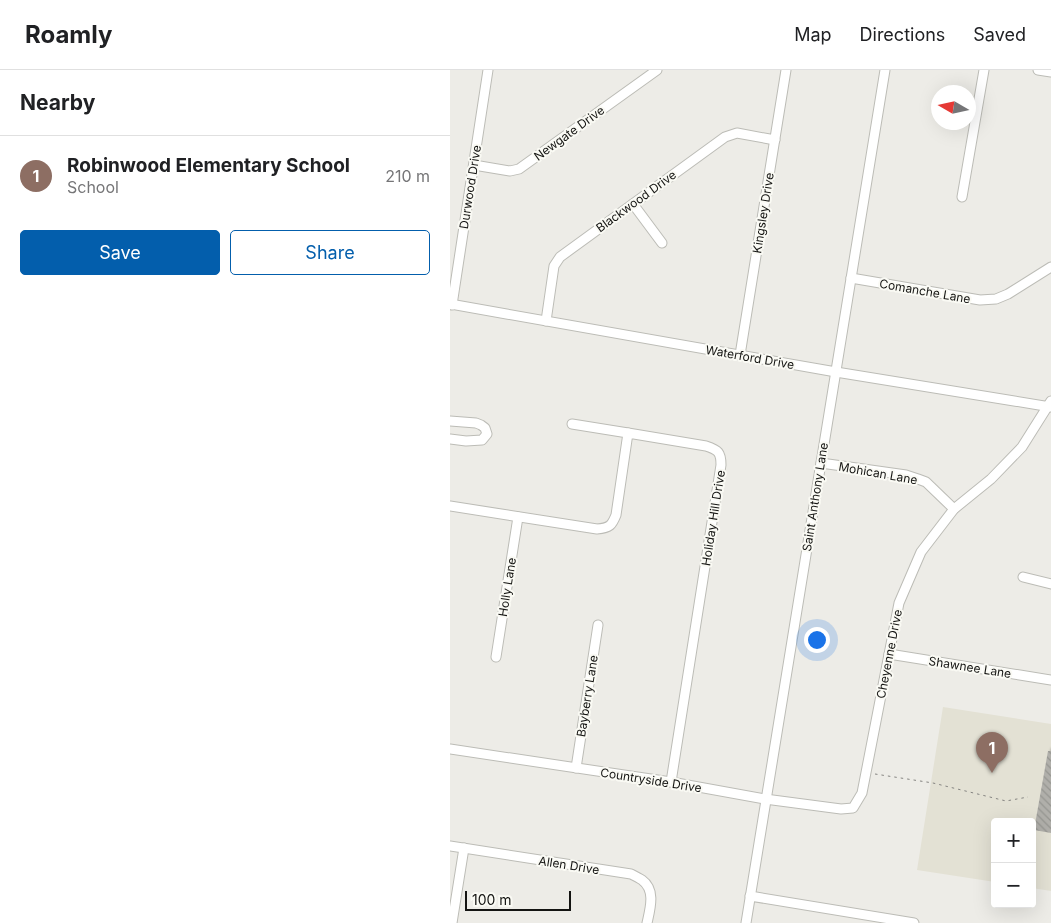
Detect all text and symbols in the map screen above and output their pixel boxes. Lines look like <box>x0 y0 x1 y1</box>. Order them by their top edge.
text: Roamly <box>25 20 112 49</box>
text: Map <box>794 24 832 45</box>
text: Directions <box>860 24 945 45</box>
text: Saved <box>973 24 1026 45</box>
north arrow <box>931 85 976 130</box>
text: Nearby <box>20 90 95 115</box>
street label: Newgate Drive <box>531 102 607 164</box>
street label: Durwood Drive <box>456 144 484 230</box>
text: Robinwood Elementary School <box>67 154 350 177</box>
text: 1 <box>33 166 39 186</box>
text: 210 m <box>385 166 430 186</box>
street label: Blackwood Drive <box>593 167 679 235</box>
street label: Kingsley Drive <box>749 172 777 254</box>
text: School <box>67 177 119 197</box>
button: Save <box>20 230 220 275</box>
button: Share <box>230 230 430 275</box>
street label: Comanche Lane <box>878 276 972 306</box>
street label: Waterford Drive <box>705 342 795 372</box>
street label: Saint Anthony Lane <box>799 442 831 552</box>
street label: Mohican Lane <box>837 459 919 487</box>
street label: Holiday Hill Drive <box>698 469 728 567</box>
street label: Holly Lane <box>495 556 519 618</box>
street label: Cheyenne Drive <box>873 608 905 700</box>
your location <box>804 627 830 653</box>
street label: Shawnee Lane <box>928 653 1012 681</box>
street label: Bayberry Lane <box>573 654 601 738</box>
pin: 1 <box>976 732 1008 773</box>
street label: Countryside Drive <box>599 765 703 795</box>
map controls <box>991 818 1036 908</box>
button: + <box>991 818 1036 863</box>
street label: Allen Drive <box>538 853 600 877</box>
button: − <box>991 863 1036 908</box>
scale bar <box>465 888 571 911</box>
text: 100 m <box>472 891 512 908</box>

